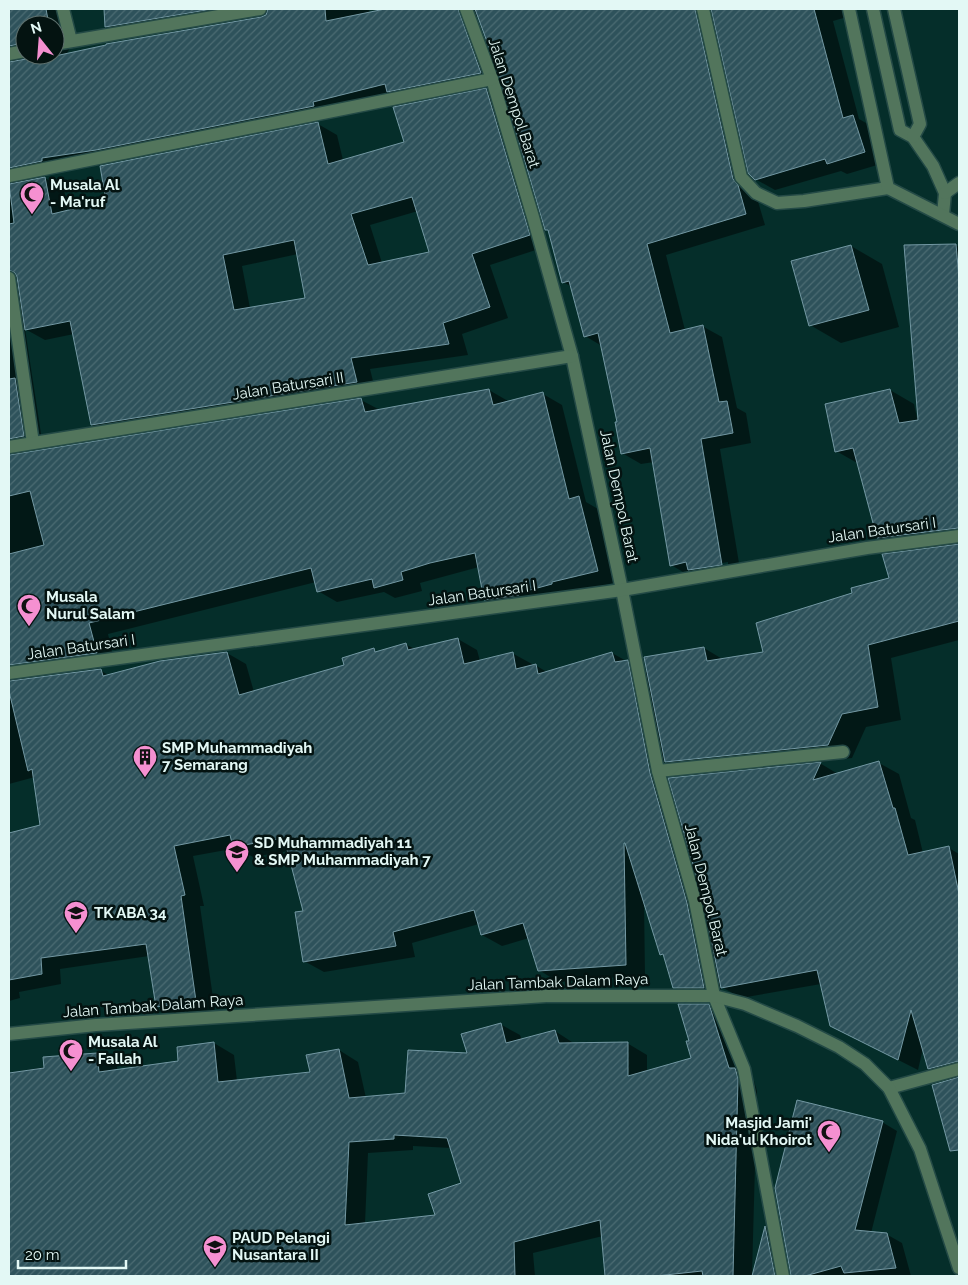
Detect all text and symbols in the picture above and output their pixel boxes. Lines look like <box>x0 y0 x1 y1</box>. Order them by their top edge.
north arrow <box>15 15 65 65</box>
text: N <box>29 18 44 37</box>
street label: Jalan Dempol Barat <box>484 36 544 170</box>
place label: Musala Al - Ma'ruf <box>50 176 120 211</box>
mosque icon: Musala Al - Ma'ruf <box>19 181 45 215</box>
street label: Jalan Batursari II <box>231 368 345 404</box>
street label: Jalan Dempol Barat <box>596 428 642 564</box>
street label: Jalan Batursari I <box>827 514 937 546</box>
street label: Jalan Batursari I <box>427 577 537 609</box>
place label: Musala Nurul Salam <box>46 588 135 623</box>
mosque icon: Musala Nurul Salam <box>16 593 42 627</box>
street label: Jalan Batursari I <box>26 631 136 663</box>
place label: SMP Muhammadiyah 7 Semarang <box>162 739 312 774</box>
building icon: SMP Muhammadiyah 7 Semarang <box>132 744 158 778</box>
street label: Jalan Dempol Barat <box>681 822 731 958</box>
place label: SD Muhammadiyah 11 & SMP Muhammadiyah 7 <box>254 834 431 869</box>
school or university icon: SD Muhammadiyah 11 & SMP Muhammadiyah 7 <box>224 839 250 873</box>
school or university icon: TK ABA 34 <box>63 900 89 934</box>
place label: TK ABA 34 <box>94 904 167 922</box>
street label: Jalan Tambak Dalam Raya <box>467 970 649 994</box>
street label: Jalan Tambak Dalam Raya <box>62 991 244 1021</box>
place label: Musala Al - Fallah <box>88 1033 158 1068</box>
mosque icon: Musala Al - Fallah <box>58 1038 84 1072</box>
place label: Masjid Jami' Nida'ul Khoirot <box>706 1114 812 1149</box>
mosque icon: Masjid Jami' Nida'ul Khoirot <box>816 1119 842 1153</box>
place label: PAUD Pelangi Nusantara II <box>232 1229 330 1264</box>
school or university icon: PAUD Pelangi Nusantara II <box>202 1234 228 1268</box>
scale bar <box>18 1238 125 1270</box>
text: 20 m <box>25 1246 60 1264</box>

